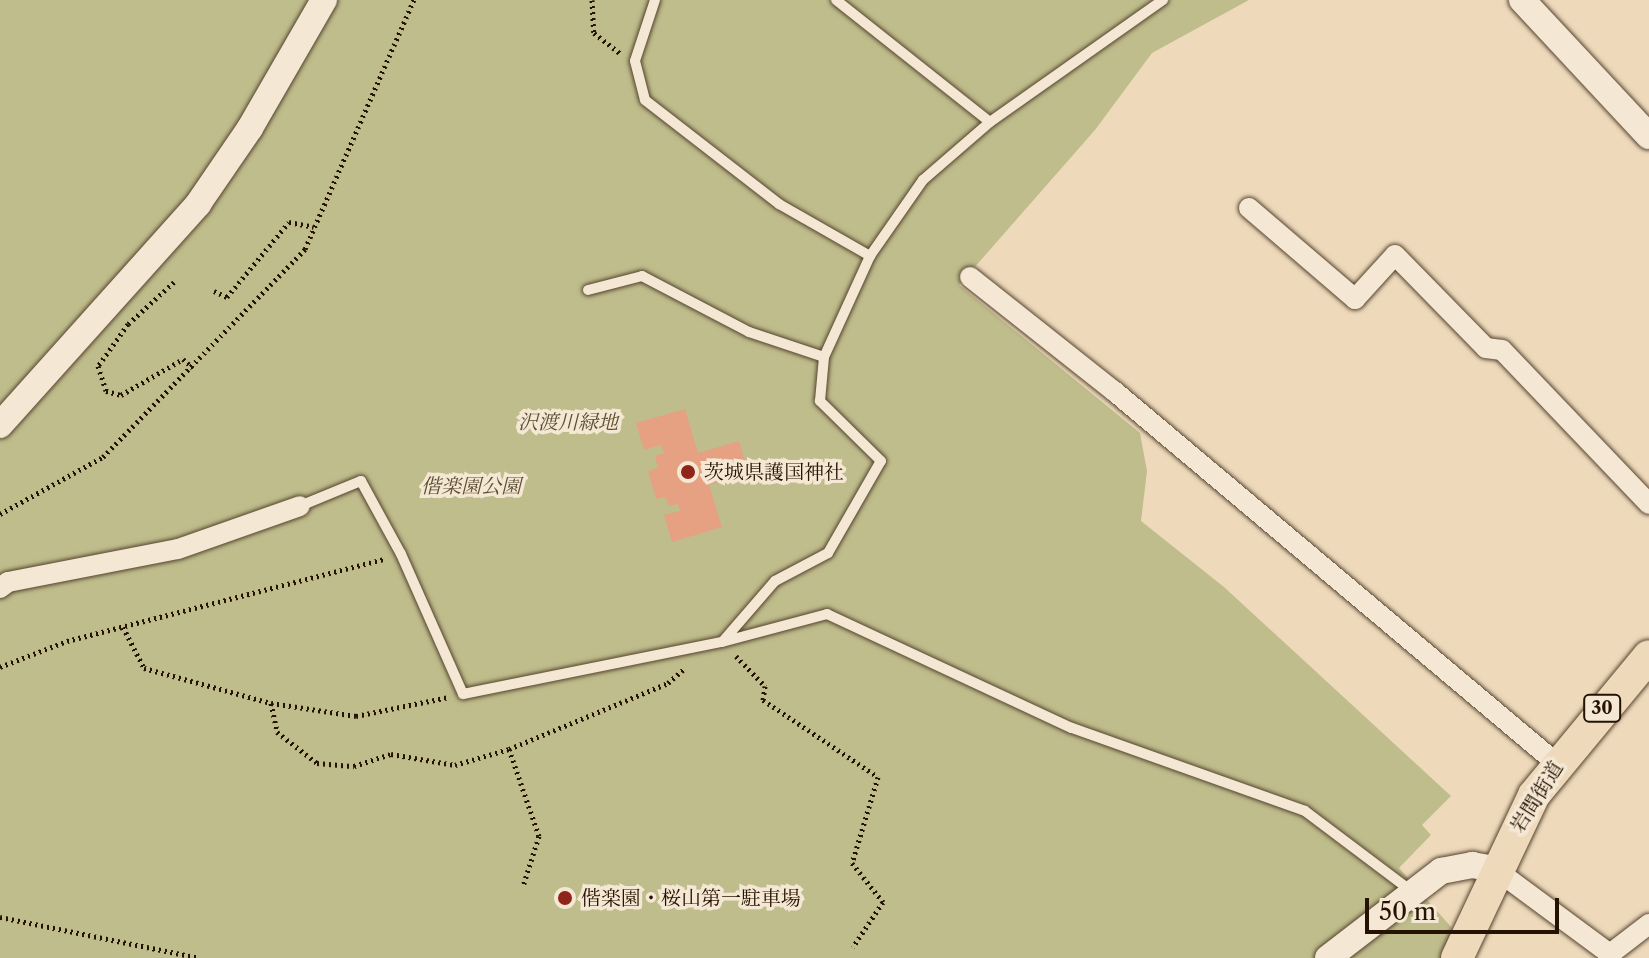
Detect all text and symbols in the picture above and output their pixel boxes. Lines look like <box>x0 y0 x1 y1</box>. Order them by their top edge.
park label: 沢渡川緑地 <box>518 410 618 434</box>
place label: 茨城県護国神社 <box>704 460 844 484</box>
marker: 茨城県護国神社 <box>679 463 697 481</box>
park label: 偕楽園公園 <box>421 474 521 498</box>
road number: 30 <box>1582 694 1622 722</box>
street label: 岩間街道 <box>1506 757 1568 837</box>
scale bar <box>1369 882 1563 932</box>
place label: 偕楽園・桜山第一駐車場 <box>581 886 801 910</box>
marker: 偕楽園・桜山第一駐車場 <box>556 889 574 907</box>
text: 50 m <box>1379 897 1436 926</box>

